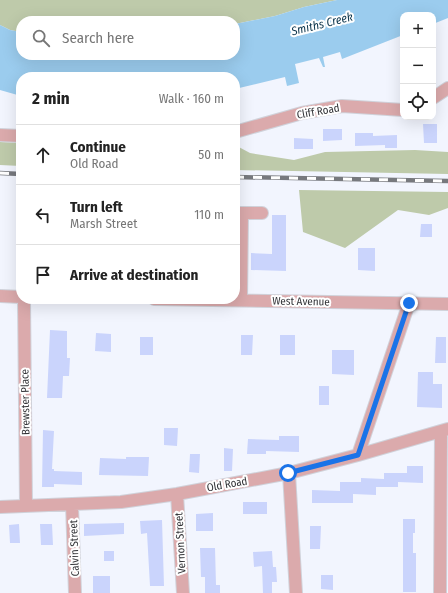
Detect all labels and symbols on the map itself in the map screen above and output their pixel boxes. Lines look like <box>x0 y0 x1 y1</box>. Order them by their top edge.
water label: Smiths Creek <box>289 10 354 39</box>
street label: Cliff Road <box>296 101 341 122</box>
street label: West Avenue <box>272 294 330 309</box>
route end <box>400 294 418 312</box>
street label: Brewster Place <box>18 369 33 435</box>
route start <box>279 464 297 482</box>
street label: Old Road <box>206 475 248 494</box>
street label: Vernon Street <box>172 511 189 574</box>
street label: Calvin Street <box>67 519 82 577</box>

